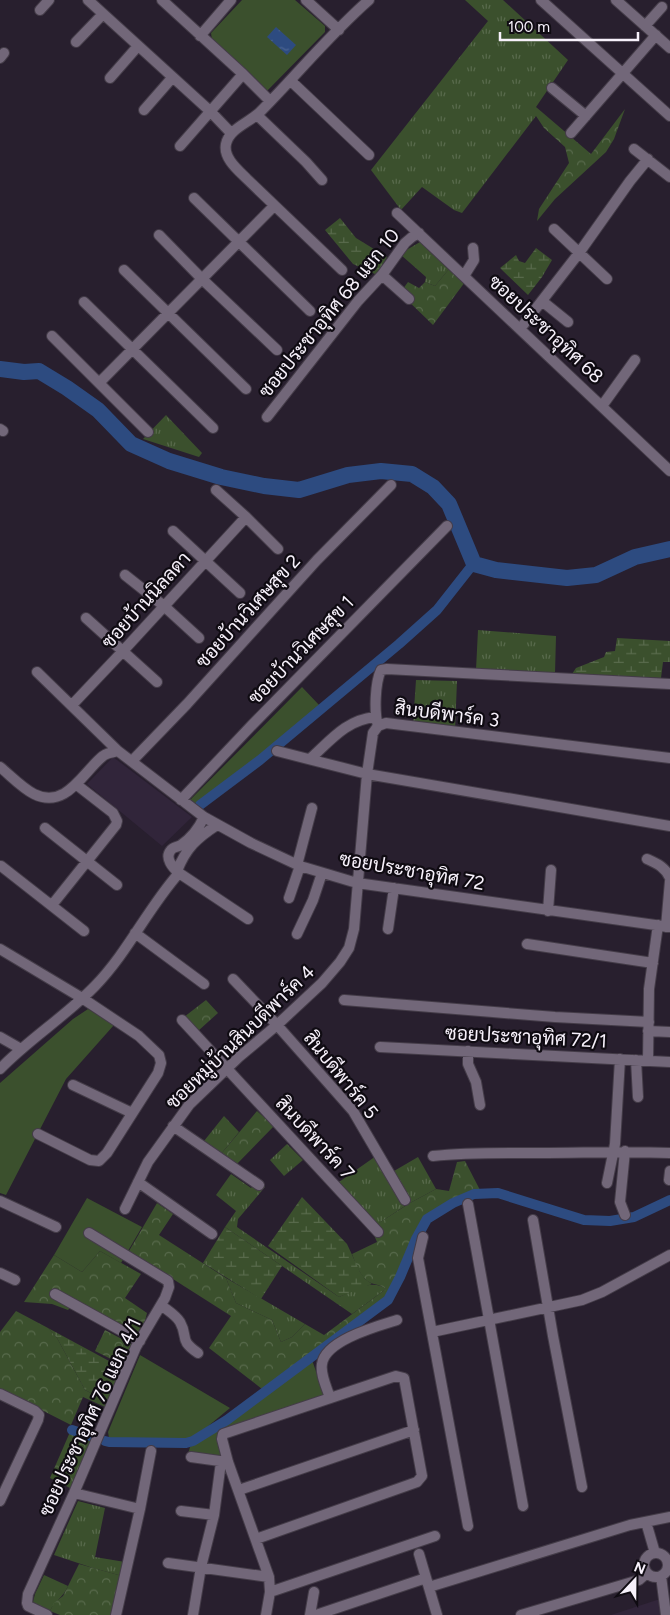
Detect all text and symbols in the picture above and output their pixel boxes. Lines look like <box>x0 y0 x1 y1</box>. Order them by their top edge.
scale bar <box>500 10 638 42</box>
text: 100 m <box>508 18 550 36</box>
street label: ซอยประชาอุทิศ 68 แยก 10 <box>254 224 405 403</box>
street label: ซอยประชาอุทิศ 68 <box>483 270 608 389</box>
street label: ซอยบ้านนิลลดา <box>97 547 195 653</box>
street label: ซอยบ้านวิเศษสุข 2 <box>191 549 306 673</box>
street label: ซอยบ้านวิเศษสุข 1 <box>243 591 359 710</box>
street label: สินบดีพาร์ค 3 <box>393 695 501 732</box>
street label: ซอยประชาอุทิศ 72 <box>338 847 486 896</box>
street label: ซอยหมู่บ้านสินบดีพาร์ค 4 <box>160 959 321 1115</box>
street label: ซอยประชาอุทิศ 72/1 <box>444 1021 608 1054</box>
street label: สินบดีพาร์ค 5 <box>299 1026 384 1123</box>
street label: สินบดีพาร์ค 7 <box>271 1091 360 1184</box>
street label: ซอยประชาอุทิศ 76 แยก 4/1 <box>34 1314 147 1520</box>
north arrow <box>610 1555 660 1605</box>
text: N <box>631 1559 648 1578</box>

